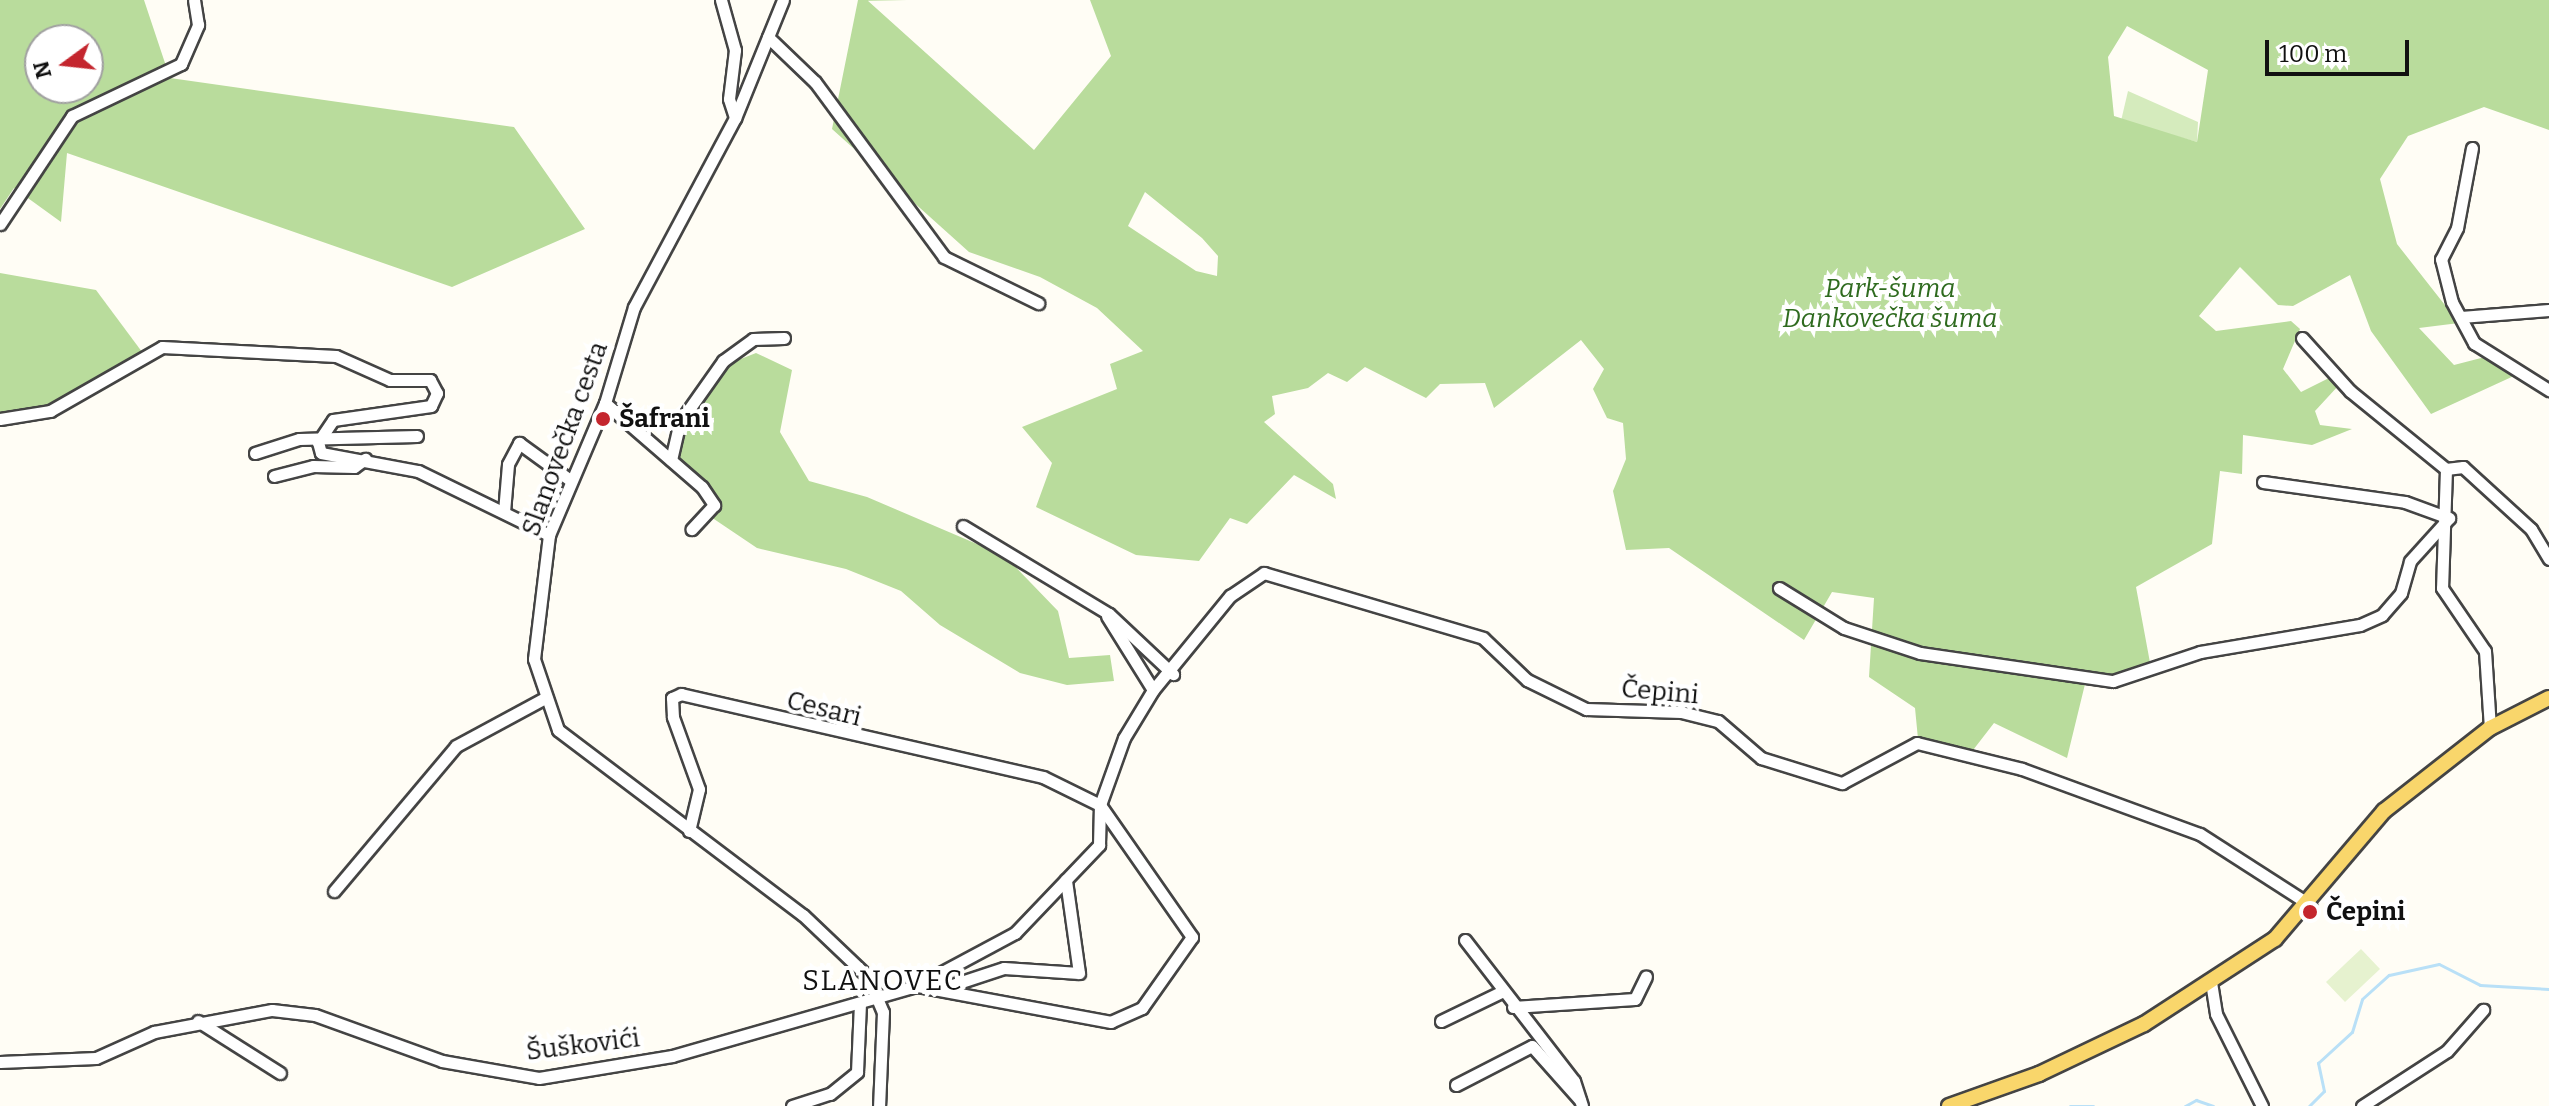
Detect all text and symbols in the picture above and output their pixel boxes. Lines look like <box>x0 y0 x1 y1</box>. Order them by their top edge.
north arrow <box>24 24 104 104</box>
scale bar <box>2269 24 2413 74</box>
text: 100 m <box>2279 40 2347 68</box>
text: N <box>27 58 58 82</box>
park label: Park-šuma Dankovečka šuma <box>1783 273 1997 334</box>
street label: Slanovečka cesta <box>515 338 615 540</box>
place label: Šafrani <box>619 403 710 435</box>
marker: Šafrani <box>594 410 612 428</box>
street label: Čepini <box>1620 673 1700 711</box>
street label: Cesari <box>783 685 865 733</box>
place label: Čepini <box>2326 896 2405 928</box>
marker: Čepini <box>2301 903 2319 921</box>
district label: SLANOVEC <box>802 964 964 998</box>
street label: Šuškovići <box>524 1023 642 1067</box>

